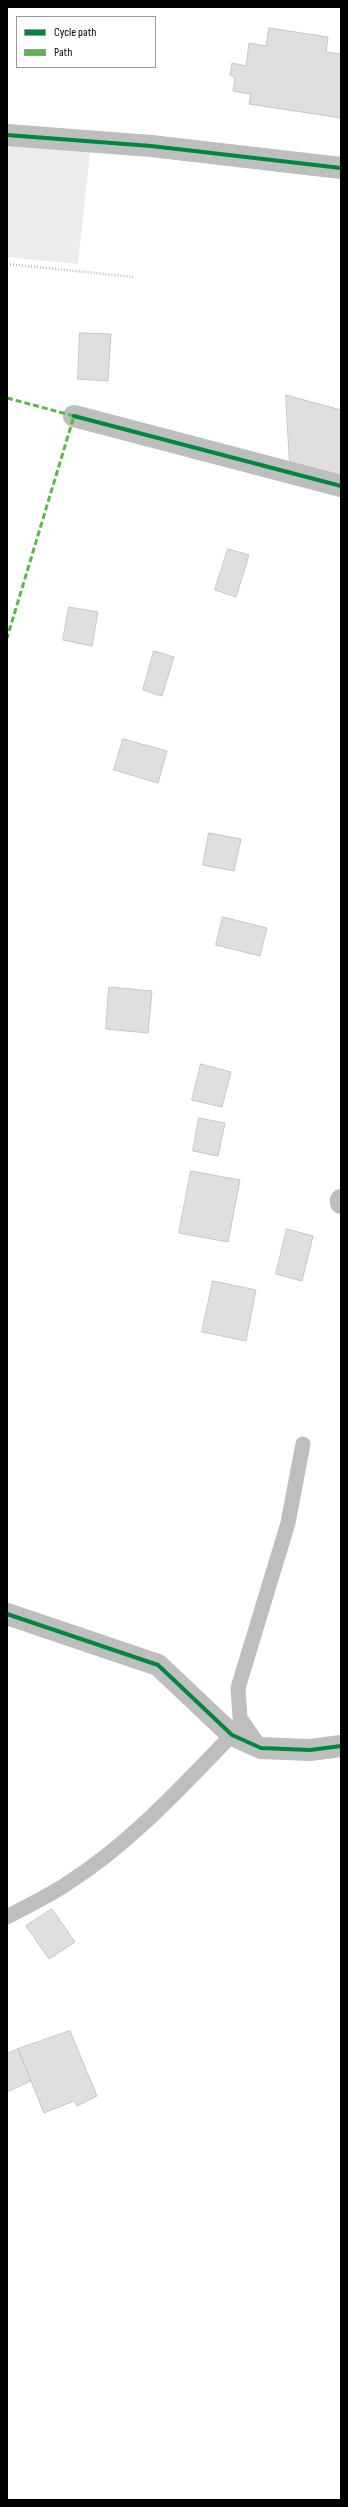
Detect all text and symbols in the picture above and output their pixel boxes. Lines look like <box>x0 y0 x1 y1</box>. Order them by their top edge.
legend <box>16 16 156 68</box>
text: Cycle path <box>54 25 96 40</box>
text: Path <box>54 45 72 60</box>

